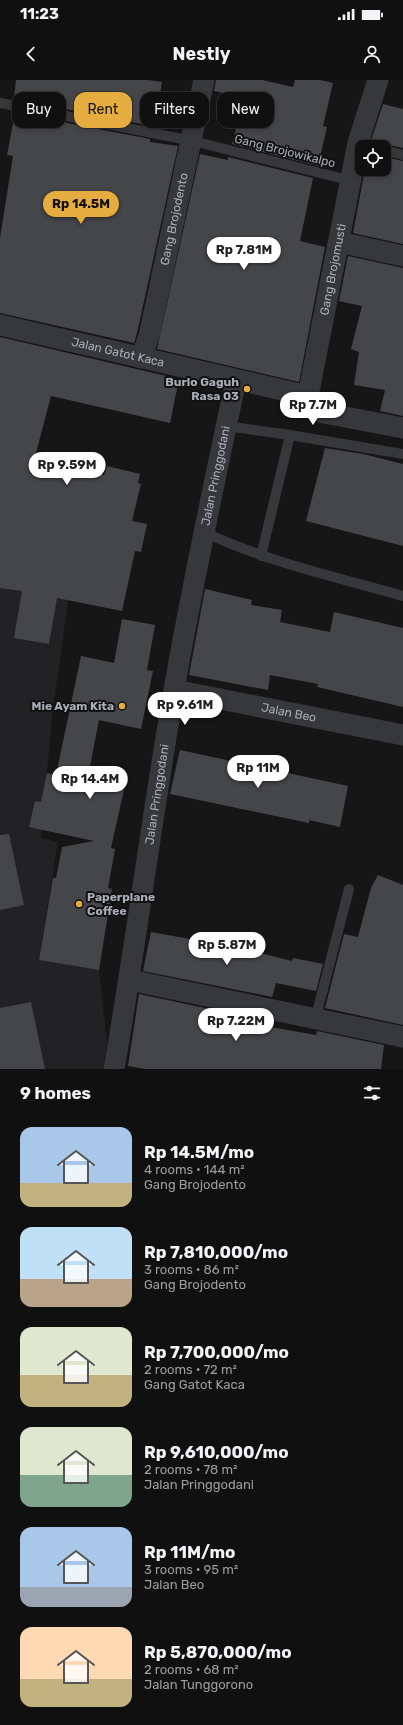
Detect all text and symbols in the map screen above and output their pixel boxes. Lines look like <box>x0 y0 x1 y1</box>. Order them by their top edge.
text: 11:23 <box>20 5 59 23</box>
icon: back <box>20 43 42 65</box>
text: Nestly <box>173 43 230 65</box>
icon: person <box>361 43 383 65</box>
chip: Buy <box>12 92 66 128</box>
chip: Rent <box>74 92 132 128</box>
chip: Filters <box>140 92 209 128</box>
chip: New <box>217 92 274 128</box>
street label: Gang Brojowikalpo <box>233 132 337 170</box>
map controls <box>355 140 391 176</box>
button: locate <box>355 140 391 176</box>
street label: Gang Brojodento <box>157 171 191 267</box>
pin: Rp 14.5M <box>40 191 122 225</box>
text: Rp 14.5M <box>52 196 110 211</box>
street label: Gang Brojomusti <box>317 222 349 317</box>
pin: Rp 7.81M <box>203 237 285 271</box>
text: Rp 7.81M <box>216 242 272 257</box>
street label: Jalan Gatot Kaca <box>70 335 166 370</box>
place label: Burlo Gaguh Rasa 03 <box>165 375 239 403</box>
marker: Burlo Gaguh Rasa 03 <box>242 384 252 394</box>
pin: Rp 7.7M <box>276 392 350 426</box>
text: Rp 7.7M <box>289 397 337 412</box>
street label: Jalan Pringgodani <box>199 424 233 527</box>
pin: Rp 9.59M <box>26 452 108 486</box>
text: Rp 9.59M <box>38 457 96 472</box>
pin: Rp 9.61M <box>144 692 226 726</box>
text: Rp 9.61M <box>157 697 213 712</box>
place label: Mie Ayam Kita <box>32 699 114 713</box>
street label: Jalan Beo <box>260 700 318 725</box>
marker: Mie Ayam Kita <box>117 701 127 711</box>
street label: Jalan Pringgodani <box>142 743 172 846</box>
pin: Rp 11M <box>225 755 291 789</box>
text: Rp 11M <box>236 760 280 775</box>
pin: Rp 14.4M <box>49 766 131 800</box>
text: Rp 14.4M <box>61 771 119 786</box>
place label: Paperplane Coffee <box>87 890 155 918</box>
marker: Paperplane Coffee <box>74 899 84 909</box>
pin: Rp 5.87M <box>186 932 268 966</box>
text: Rp 5.87M <box>198 937 256 952</box>
pin: Rp 7.22M <box>195 1008 277 1042</box>
text: Rp 7.22M <box>207 1013 265 1028</box>
icon: filters <box>361 1082 383 1104</box>
text: 9 homes <box>20 1083 91 1103</box>
text: Rp 14.5M/mo <box>144 1142 254 1162</box>
icon: home <box>52 1143 100 1191</box>
text: 4 rooms · 144 m² <box>144 1162 245 1177</box>
text: Gang Brojodento <box>144 1177 246 1192</box>
text: Rp 7,810,000/mo <box>144 1242 288 1262</box>
icon: home <box>52 1243 100 1291</box>
text: 3 rooms · 86 m² <box>144 1262 239 1277</box>
text: Gang Brojodento <box>144 1277 246 1292</box>
text: Rp 7,700,000/mo <box>144 1342 289 1362</box>
icon: home <box>52 1343 100 1391</box>
text: 2 rooms · 72 m² <box>144 1362 237 1377</box>
text: Gang Gatot Kaca <box>144 1377 245 1392</box>
text: Rp 9,610,000/mo <box>144 1442 289 1462</box>
icon: home <box>52 1443 100 1491</box>
text: 2 rooms · 78 m² <box>144 1462 238 1477</box>
text: Jalan Pringgodani <box>144 1477 254 1492</box>
text: Rp 11M/mo <box>144 1542 235 1562</box>
icon: home <box>52 1543 100 1591</box>
text: 3 rooms · 95 m² <box>144 1562 238 1577</box>
text: Jalan Beo <box>144 1577 204 1592</box>
text: Rp 5,870,000/mo <box>144 1642 292 1662</box>
icon: home <box>52 1643 100 1691</box>
text: 2 rooms · 68 m² <box>144 1662 239 1677</box>
text: Jalan Tunggorono <box>144 1677 253 1692</box>

